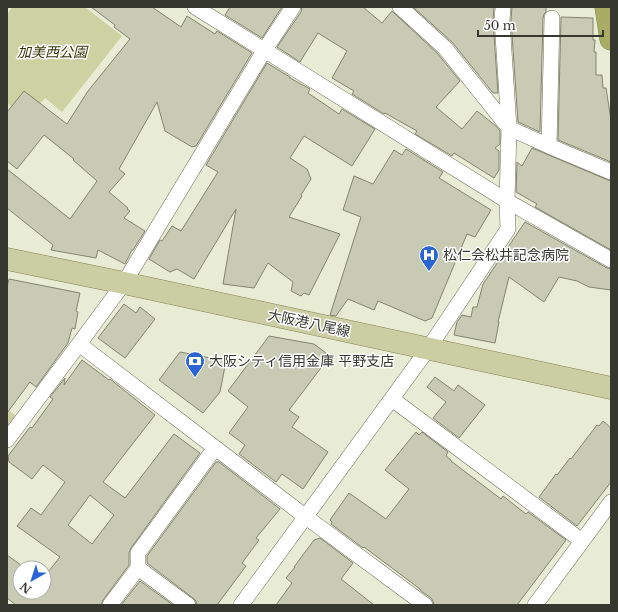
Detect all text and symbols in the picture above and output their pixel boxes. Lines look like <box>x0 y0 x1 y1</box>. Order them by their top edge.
scale bar <box>478 12 603 38</box>
text: 50 m <box>484 18 516 33</box>
park label: 加美西公園 <box>17 43 89 61</box>
hospital icon: 松仁会松井記念病院 <box>418 244 440 272</box>
place label: 松仁会松井記念病院 <box>443 246 569 264</box>
street label: 大阪港八尾線 <box>266 305 352 341</box>
bank icon: 大阪シティ信用金庫 平野支店 <box>184 350 206 378</box>
place label: 大阪シティ信用金庫 平野支店 <box>209 352 394 370</box>
north arrow <box>12 560 52 600</box>
text: N <box>17 579 34 596</box>

